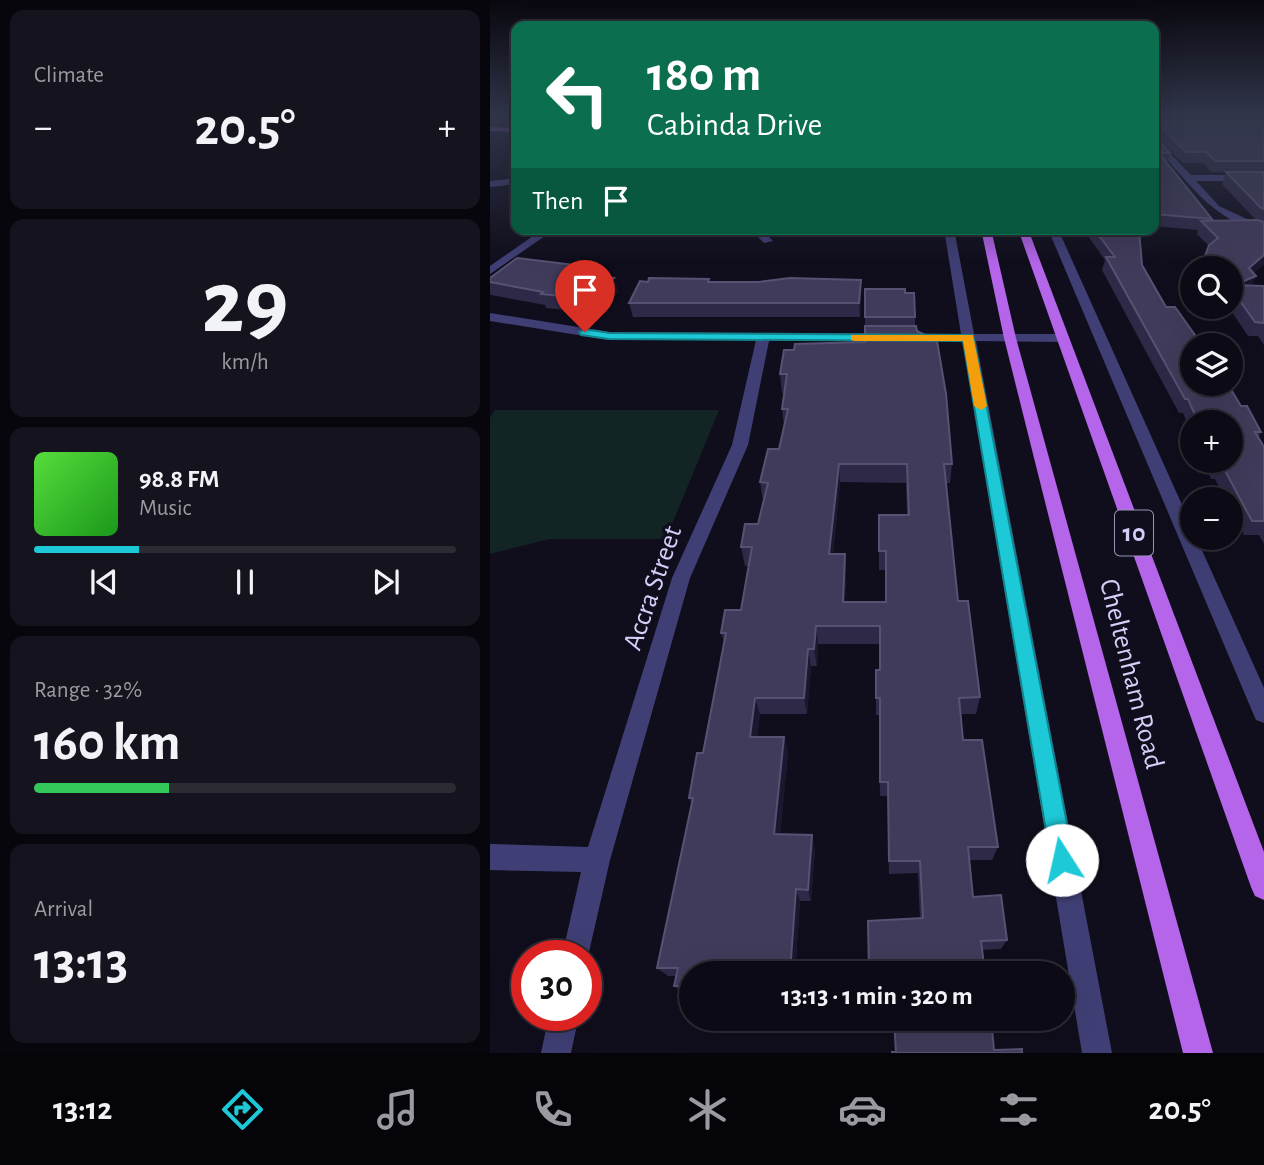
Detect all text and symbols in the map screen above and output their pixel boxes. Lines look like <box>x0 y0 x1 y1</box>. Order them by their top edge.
icon: left <box>532 49 623 140</box>
text: 180 m <box>647 51 761 100</box>
text: Climate <box>34 64 104 87</box>
text: 20.5° <box>194 102 296 154</box>
text: − <box>34 109 52 147</box>
text: + <box>438 109 456 147</box>
text: Cabinda Drive <box>647 109 822 141</box>
icon: arrive <box>597 182 635 220</box>
text: Then <box>532 188 583 214</box>
map controls <box>1180 256 1243 550</box>
button: search <box>1180 256 1243 319</box>
text: 29 <box>202 258 288 349</box>
pin <box>555 260 615 332</box>
icon: arrive <box>566 271 604 309</box>
button: layers <box>1180 333 1243 396</box>
text: km/h <box>221 351 269 374</box>
button: + <box>1180 410 1243 473</box>
text: 98.8 FM <box>139 466 219 492</box>
button: − <box>1180 487 1243 550</box>
text: Music <box>139 497 191 520</box>
road number: 10 <box>1115 510 1153 555</box>
street label: Accra Street <box>619 522 687 654</box>
icon: previous <box>85 563 123 601</box>
icon: pause <box>226 563 264 601</box>
icon: next <box>367 563 405 601</box>
street label: Cheltenham Road <box>1094 576 1168 772</box>
text: Range · 32% <box>34 679 142 702</box>
text: 160 km <box>34 717 180 769</box>
position arrow <box>1025 823 1099 897</box>
text: Arrival <box>34 898 93 921</box>
text: 13:13 <box>34 936 128 988</box>
speed limit sign: 30 <box>511 940 602 1031</box>
text: 13:13 · 1 min · 320 m <box>781 983 973 1009</box>
icon: directions <box>218 1085 267 1134</box>
icon: music <box>373 1085 422 1134</box>
icon: phone <box>528 1085 577 1134</box>
icon: climate <box>683 1085 732 1134</box>
icon: car <box>838 1085 887 1134</box>
icon: filters <box>994 1085 1043 1134</box>
text: 13:12 <box>53 1093 112 1125</box>
text: 20.5° <box>1149 1093 1211 1125</box>

